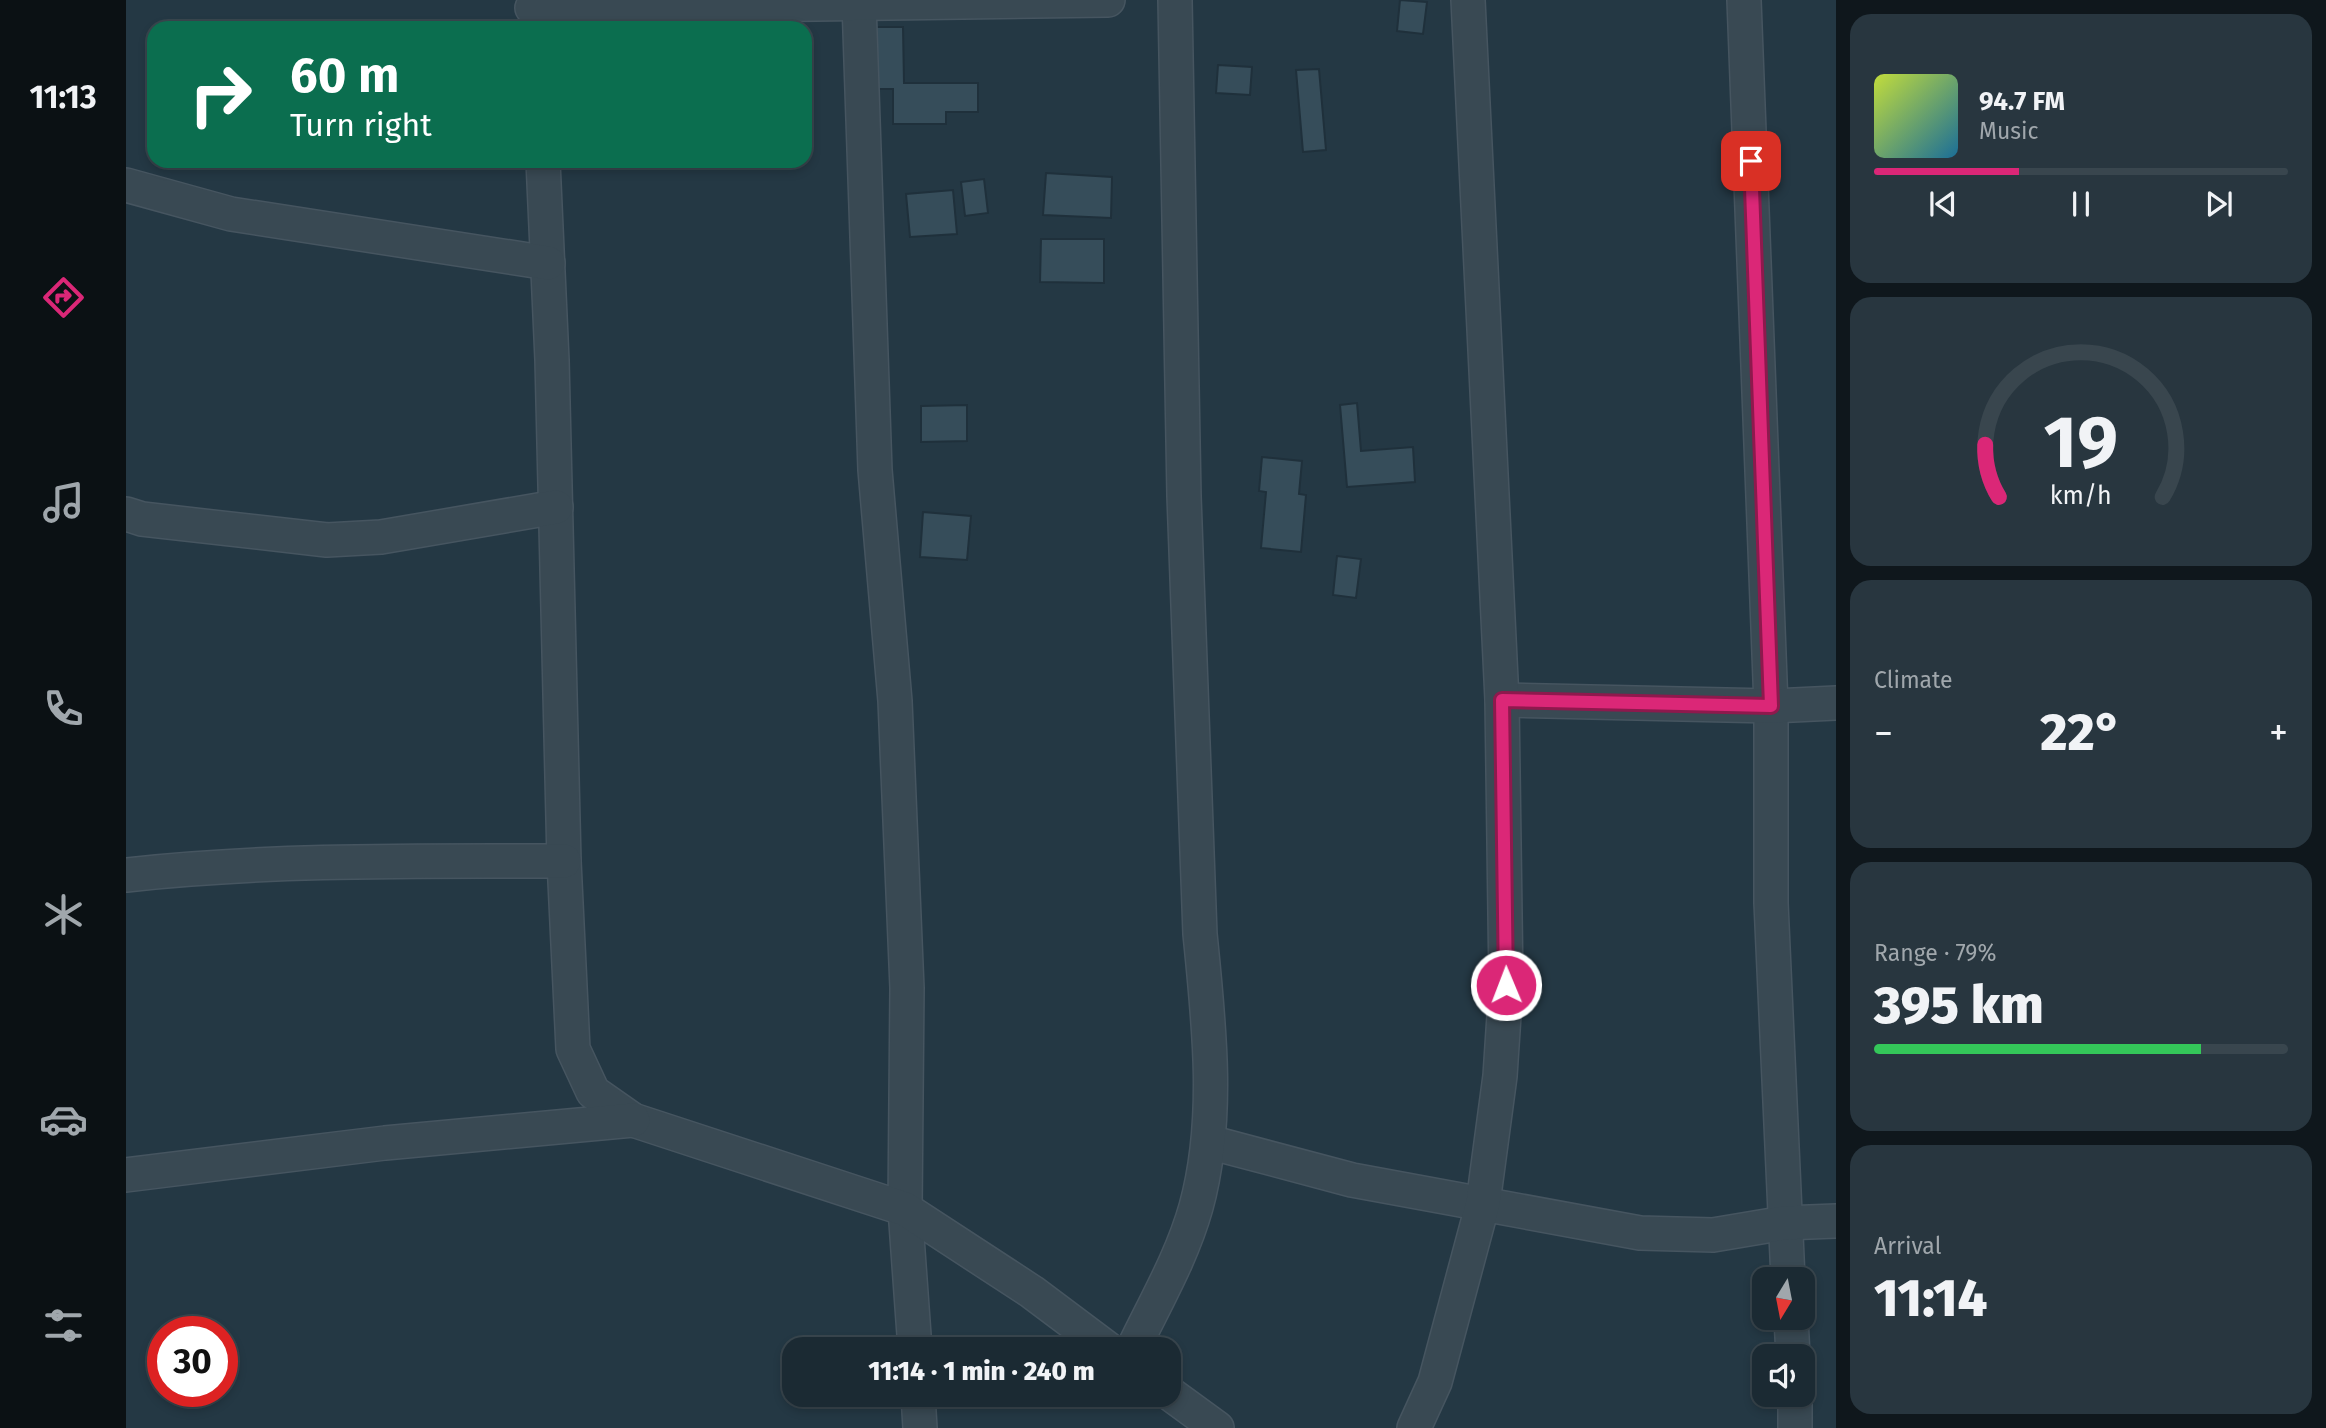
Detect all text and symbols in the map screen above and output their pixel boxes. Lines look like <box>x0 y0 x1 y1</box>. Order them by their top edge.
text: 60 m <box>290 46 399 105</box>
icon: right <box>175 49 266 140</box>
text: 11:13 <box>29 78 97 116</box>
text: 94.7 FM <box>1979 86 2065 117</box>
text: Turn right <box>290 106 432 144</box>
text: Music <box>1979 117 2039 145</box>
pin <box>1721 131 1781 191</box>
icon: arrive <box>1732 142 1770 180</box>
icon: previous <box>1924 185 1962 223</box>
icon: pause <box>2062 185 2100 223</box>
icon: next <box>2200 185 2238 223</box>
icon: directions <box>39 273 88 322</box>
text: 19 <box>2044 400 2118 487</box>
icon: music <box>39 478 88 527</box>
text: km/h <box>2050 481 2112 511</box>
text: Climate <box>1874 666 1953 694</box>
icon: phone <box>39 684 88 733</box>
text: 22° <box>2040 701 2122 764</box>
text: − <box>1874 710 1893 756</box>
text: + <box>2269 710 2288 756</box>
icon: climate <box>39 890 88 939</box>
text: Range · 79% <box>1874 939 1996 967</box>
position arrow <box>1469 948 1543 1022</box>
text: 395 km <box>1874 974 2044 1037</box>
icon: car <box>39 1095 88 1144</box>
text: Arrival <box>1874 1232 1941 1260</box>
north arrow <box>1752 1267 1815 1330</box>
map controls <box>1752 1267 1815 1407</box>
text: 11:14 <box>1874 1267 1988 1330</box>
icon: filters <box>39 1301 88 1350</box>
speed limit sign: 30 <box>147 1316 238 1407</box>
button: sound <box>1752 1344 1815 1407</box>
text: 11:14 · 1 min · 240 m <box>868 1356 1095 1387</box>

